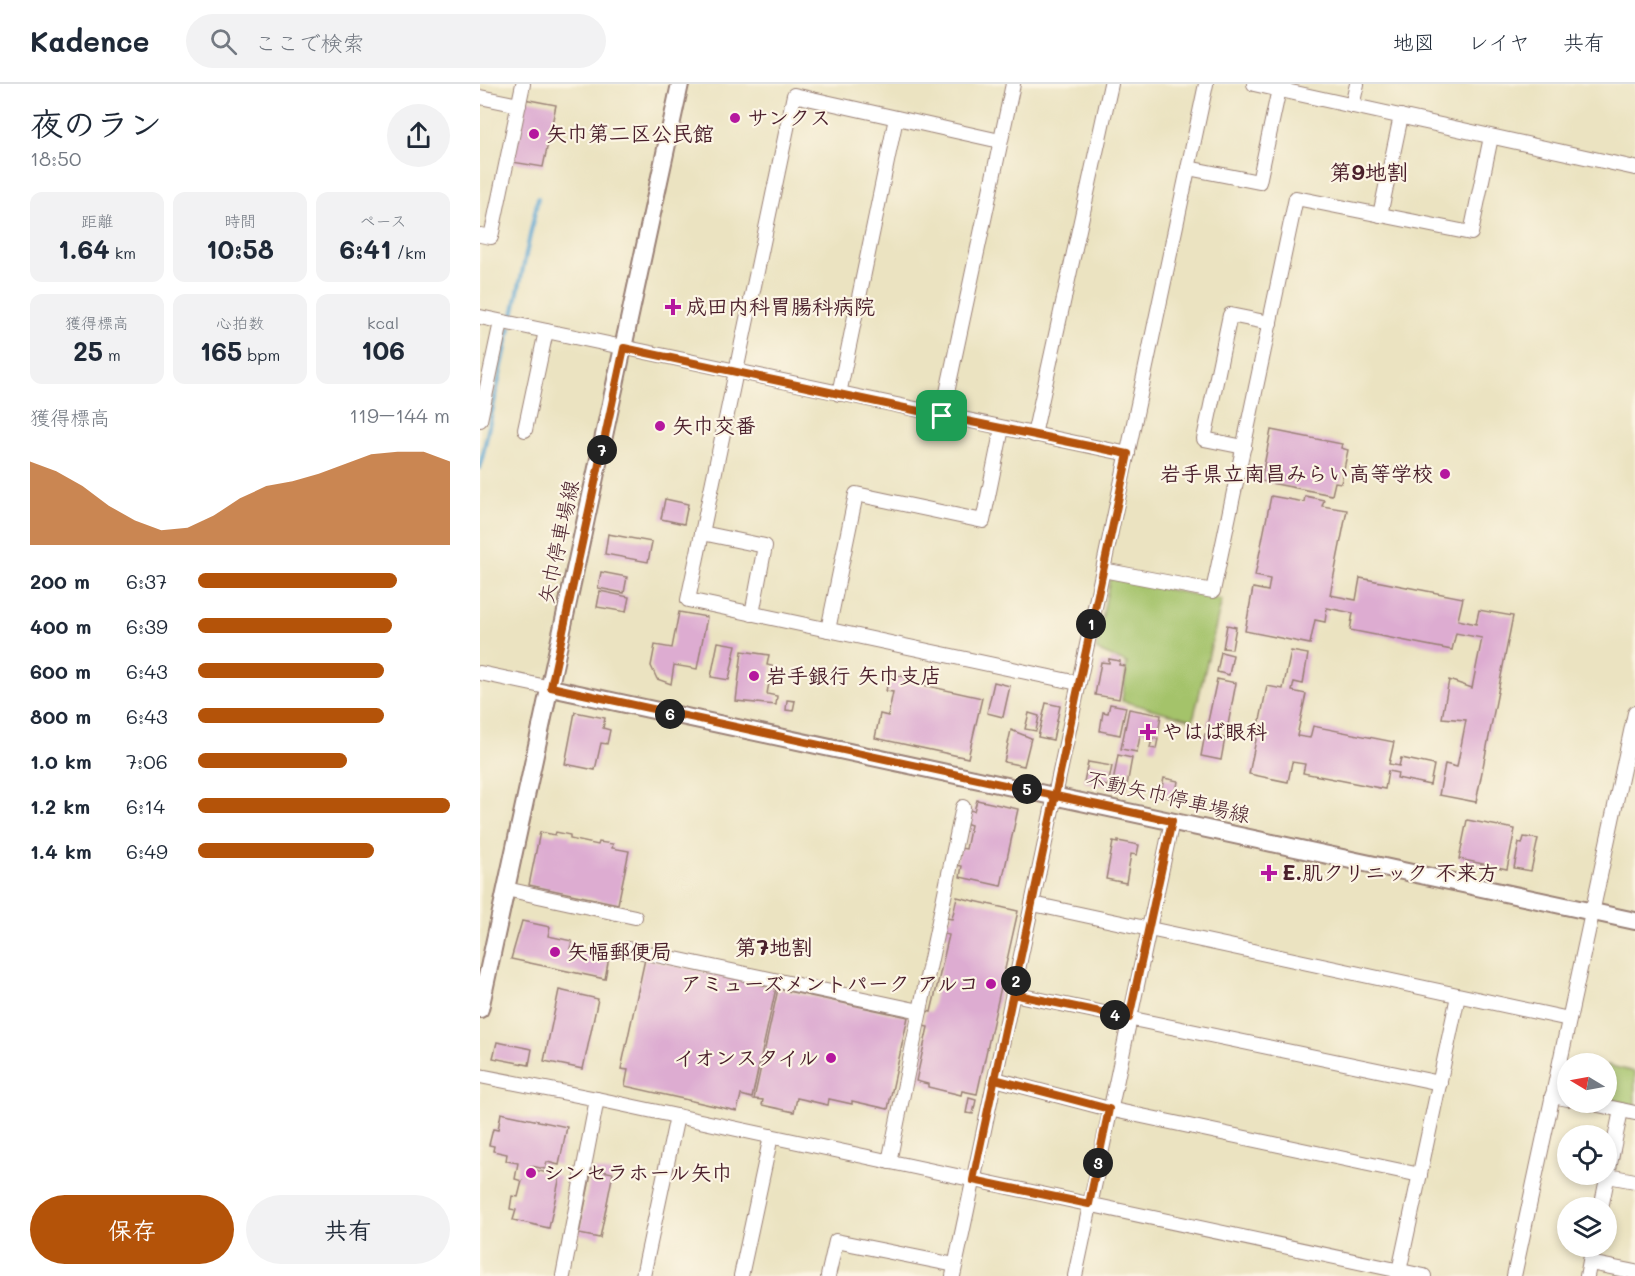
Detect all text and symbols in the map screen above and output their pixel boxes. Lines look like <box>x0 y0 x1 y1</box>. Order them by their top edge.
search box <box>186 14 606 68</box>
text: Kadence <box>30 23 150 59</box>
icon: search <box>207 25 240 58</box>
text: ここで検索 <box>255 28 365 57</box>
text: 地図 <box>1393 28 1435 55</box>
text: レイヤ <box>1468 28 1530 55</box>
text: 共有 <box>1563 28 1605 55</box>
text: 夜のラン <box>30 101 162 144</box>
place label: サンクス <box>747 103 831 130</box>
button: share <box>387 104 450 167</box>
marker: サンクス <box>728 111 742 125</box>
place label: 矢巾第二区公民館 <box>546 119 714 146</box>
marker: 矢巾第二区公民館 <box>527 127 541 141</box>
text: 18:50 <box>30 145 81 171</box>
district label: 第9地割 <box>1329 157 1409 186</box>
text: 距離 <box>81 210 113 231</box>
text: 時間 <box>224 210 256 231</box>
text: ペース <box>359 210 407 231</box>
text: 1.64 <box>58 232 110 266</box>
text: 10:58 <box>206 232 274 266</box>
text: 6:41 <box>340 232 392 266</box>
text: km <box>110 242 136 263</box>
text: /km <box>392 242 426 263</box>
place label: 成田内科胃腸科病院 <box>686 292 875 319</box>
marker: 成田内科胃腸科病院 <box>664 298 682 316</box>
text: 獲得標高 <box>65 312 129 333</box>
text: 心拍数 <box>216 312 264 333</box>
text: kcal <box>367 312 399 333</box>
text: 106 <box>361 333 405 367</box>
text: 25 <box>73 334 103 368</box>
text: 165 <box>200 334 242 368</box>
text: m <box>103 344 121 365</box>
text: bpm <box>242 344 280 365</box>
pin <box>916 390 967 441</box>
icon: arrive <box>925 399 958 432</box>
text: 119–144 m <box>349 402 450 428</box>
text: 獲得標高 <box>30 404 110 430</box>
place label: 矢巾交番 <box>672 411 756 438</box>
marker: 矢巾交番 <box>653 419 667 433</box>
pin: 7 <box>587 435 617 465</box>
text: 7 <box>598 439 606 460</box>
place label: 岩手県立南昌みらい高等学校 <box>1160 459 1433 486</box>
marker: 岩手県立南昌みらい高等学校 <box>1438 467 1452 481</box>
street label: 矢巾停車場線 <box>531 477 584 606</box>
text: 200 m <box>30 568 90 594</box>
text: 6:37 <box>126 568 167 594</box>
pin: 1 <box>1076 609 1106 639</box>
text: 400 m <box>30 613 91 639</box>
text: 6:39 <box>126 613 168 639</box>
text: 1 <box>1087 613 1095 634</box>
text: 600 m <box>30 658 91 684</box>
text: 6:43 <box>126 658 168 684</box>
place label: 岩手銀行 矢巾支店 <box>766 661 942 688</box>
marker: 岩手銀行 矢巾支店 <box>747 669 761 683</box>
pin: 6 <box>655 699 685 729</box>
text: 800 m <box>30 703 91 729</box>
text: 6:43 <box>126 703 168 729</box>
text: 6 <box>665 703 675 724</box>
place label: やはば眼科 <box>1162 717 1267 744</box>
marker: やはば眼科 <box>1139 723 1157 741</box>
text: 1.0 km <box>30 748 92 774</box>
text: 7:06 <box>126 748 168 774</box>
street label: 不動矢巾停車場線 <box>1083 763 1253 828</box>
pin: 5 <box>1012 774 1042 804</box>
text: 5 <box>1022 778 1032 799</box>
text: 1.2 km <box>30 793 90 819</box>
text: 6:14 <box>126 793 165 819</box>
text: 1.4 km <box>30 838 92 864</box>
text: 6:49 <box>126 838 168 864</box>
place label: E.肌クリニック 不来方 <box>1282 858 1498 885</box>
marker: E.肌クリニック 不来方 <box>1260 864 1278 882</box>
district label: 第7地割 <box>735 932 813 961</box>
place label: 矢幅郵便局 <box>567 937 672 964</box>
marker: 矢幅郵便局 <box>548 945 562 959</box>
pin: 2 <box>1001 966 1031 996</box>
place label: アミューズメントパーク アルコ <box>681 969 979 996</box>
text: 2 <box>1012 970 1020 991</box>
marker: アミューズメントパーク アルコ <box>984 977 998 991</box>
pin: 4 <box>1100 1000 1130 1030</box>
text: 4 <box>1110 1004 1120 1025</box>
place label: イオンスタイル <box>674 1043 819 1070</box>
marker: イオンスタイル <box>824 1051 838 1065</box>
north arrow <box>1557 1053 1617 1113</box>
map controls <box>1557 1053 1617 1257</box>
button: locate <box>1557 1125 1617 1185</box>
pin: 3 <box>1083 1148 1113 1178</box>
text: 3 <box>1093 1152 1103 1173</box>
place label: シンセラホール矢巾 <box>543 1158 732 1185</box>
marker: シンセラホール矢巾 <box>524 1166 538 1180</box>
button: 保存 <box>30 1195 234 1264</box>
button: 共有 <box>246 1195 450 1264</box>
button: layers <box>1557 1197 1617 1257</box>

